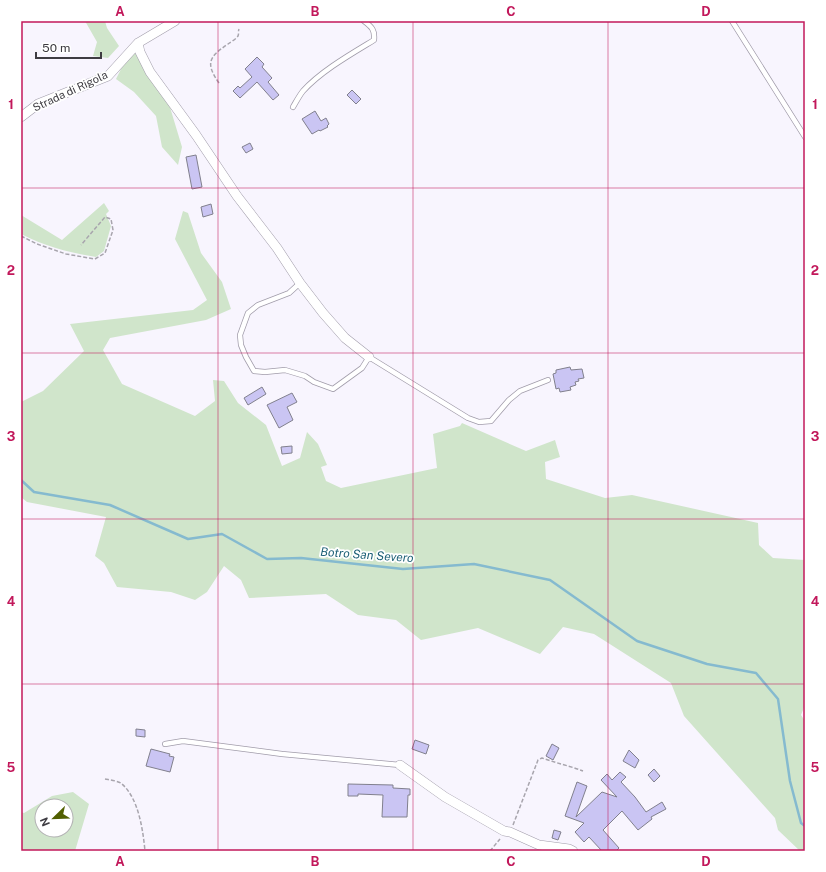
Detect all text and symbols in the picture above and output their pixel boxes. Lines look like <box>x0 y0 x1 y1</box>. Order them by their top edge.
text: A <box>115 4 125 19</box>
text: B <box>311 4 320 19</box>
text: C <box>506 4 516 19</box>
text: D <box>701 4 711 19</box>
scale bar <box>36 34 101 60</box>
text: 50 m <box>42 41 70 55</box>
street label: Strada di Rigola <box>31 68 109 114</box>
text: 1 <box>8 97 14 112</box>
text: 1 <box>812 97 818 112</box>
text: 2 <box>7 263 15 278</box>
text: 2 <box>811 263 819 278</box>
text: 3 <box>7 429 16 444</box>
text: 3 <box>811 429 820 444</box>
water label: Botro San Severo <box>320 545 415 565</box>
text: 4 <box>7 594 16 609</box>
text: 4 <box>811 594 820 609</box>
text: 5 <box>7 760 16 775</box>
text: 5 <box>811 760 820 775</box>
north arrow <box>34 798 74 838</box>
text: N <box>38 816 52 828</box>
text: A <box>115 854 125 869</box>
text: B <box>311 854 320 869</box>
text: C <box>506 854 516 869</box>
text: D <box>701 854 711 869</box>

